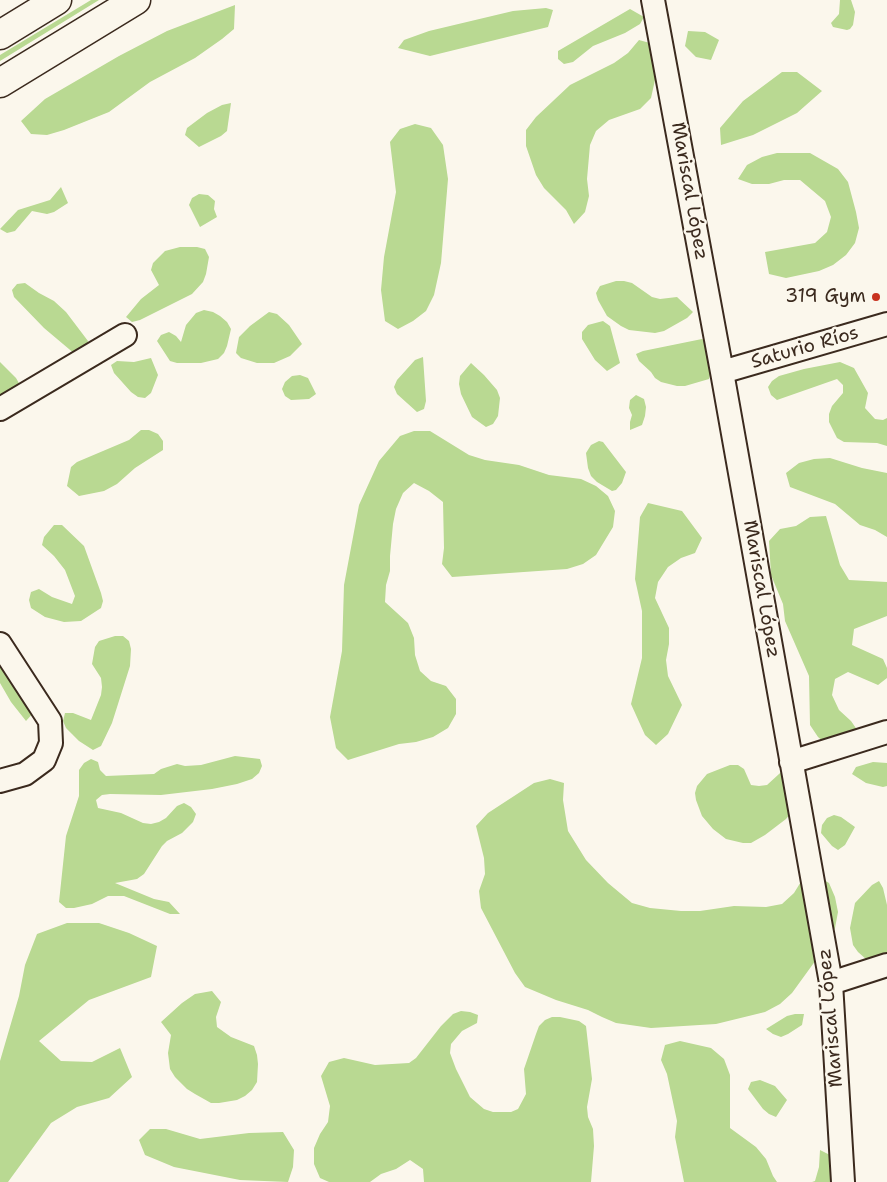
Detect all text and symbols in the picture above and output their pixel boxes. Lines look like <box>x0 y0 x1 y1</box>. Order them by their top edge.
street label: Mariscal López <box>666 120 712 262</box>
place label: 319 Gym <box>785 286 866 308</box>
marker: 319 Gym <box>870 291 882 303</box>
street label: Saturio Ríos <box>749 322 861 374</box>
street label: Mariscal López <box>738 518 784 660</box>
street label: Mariscal López <box>814 948 848 1088</box>

